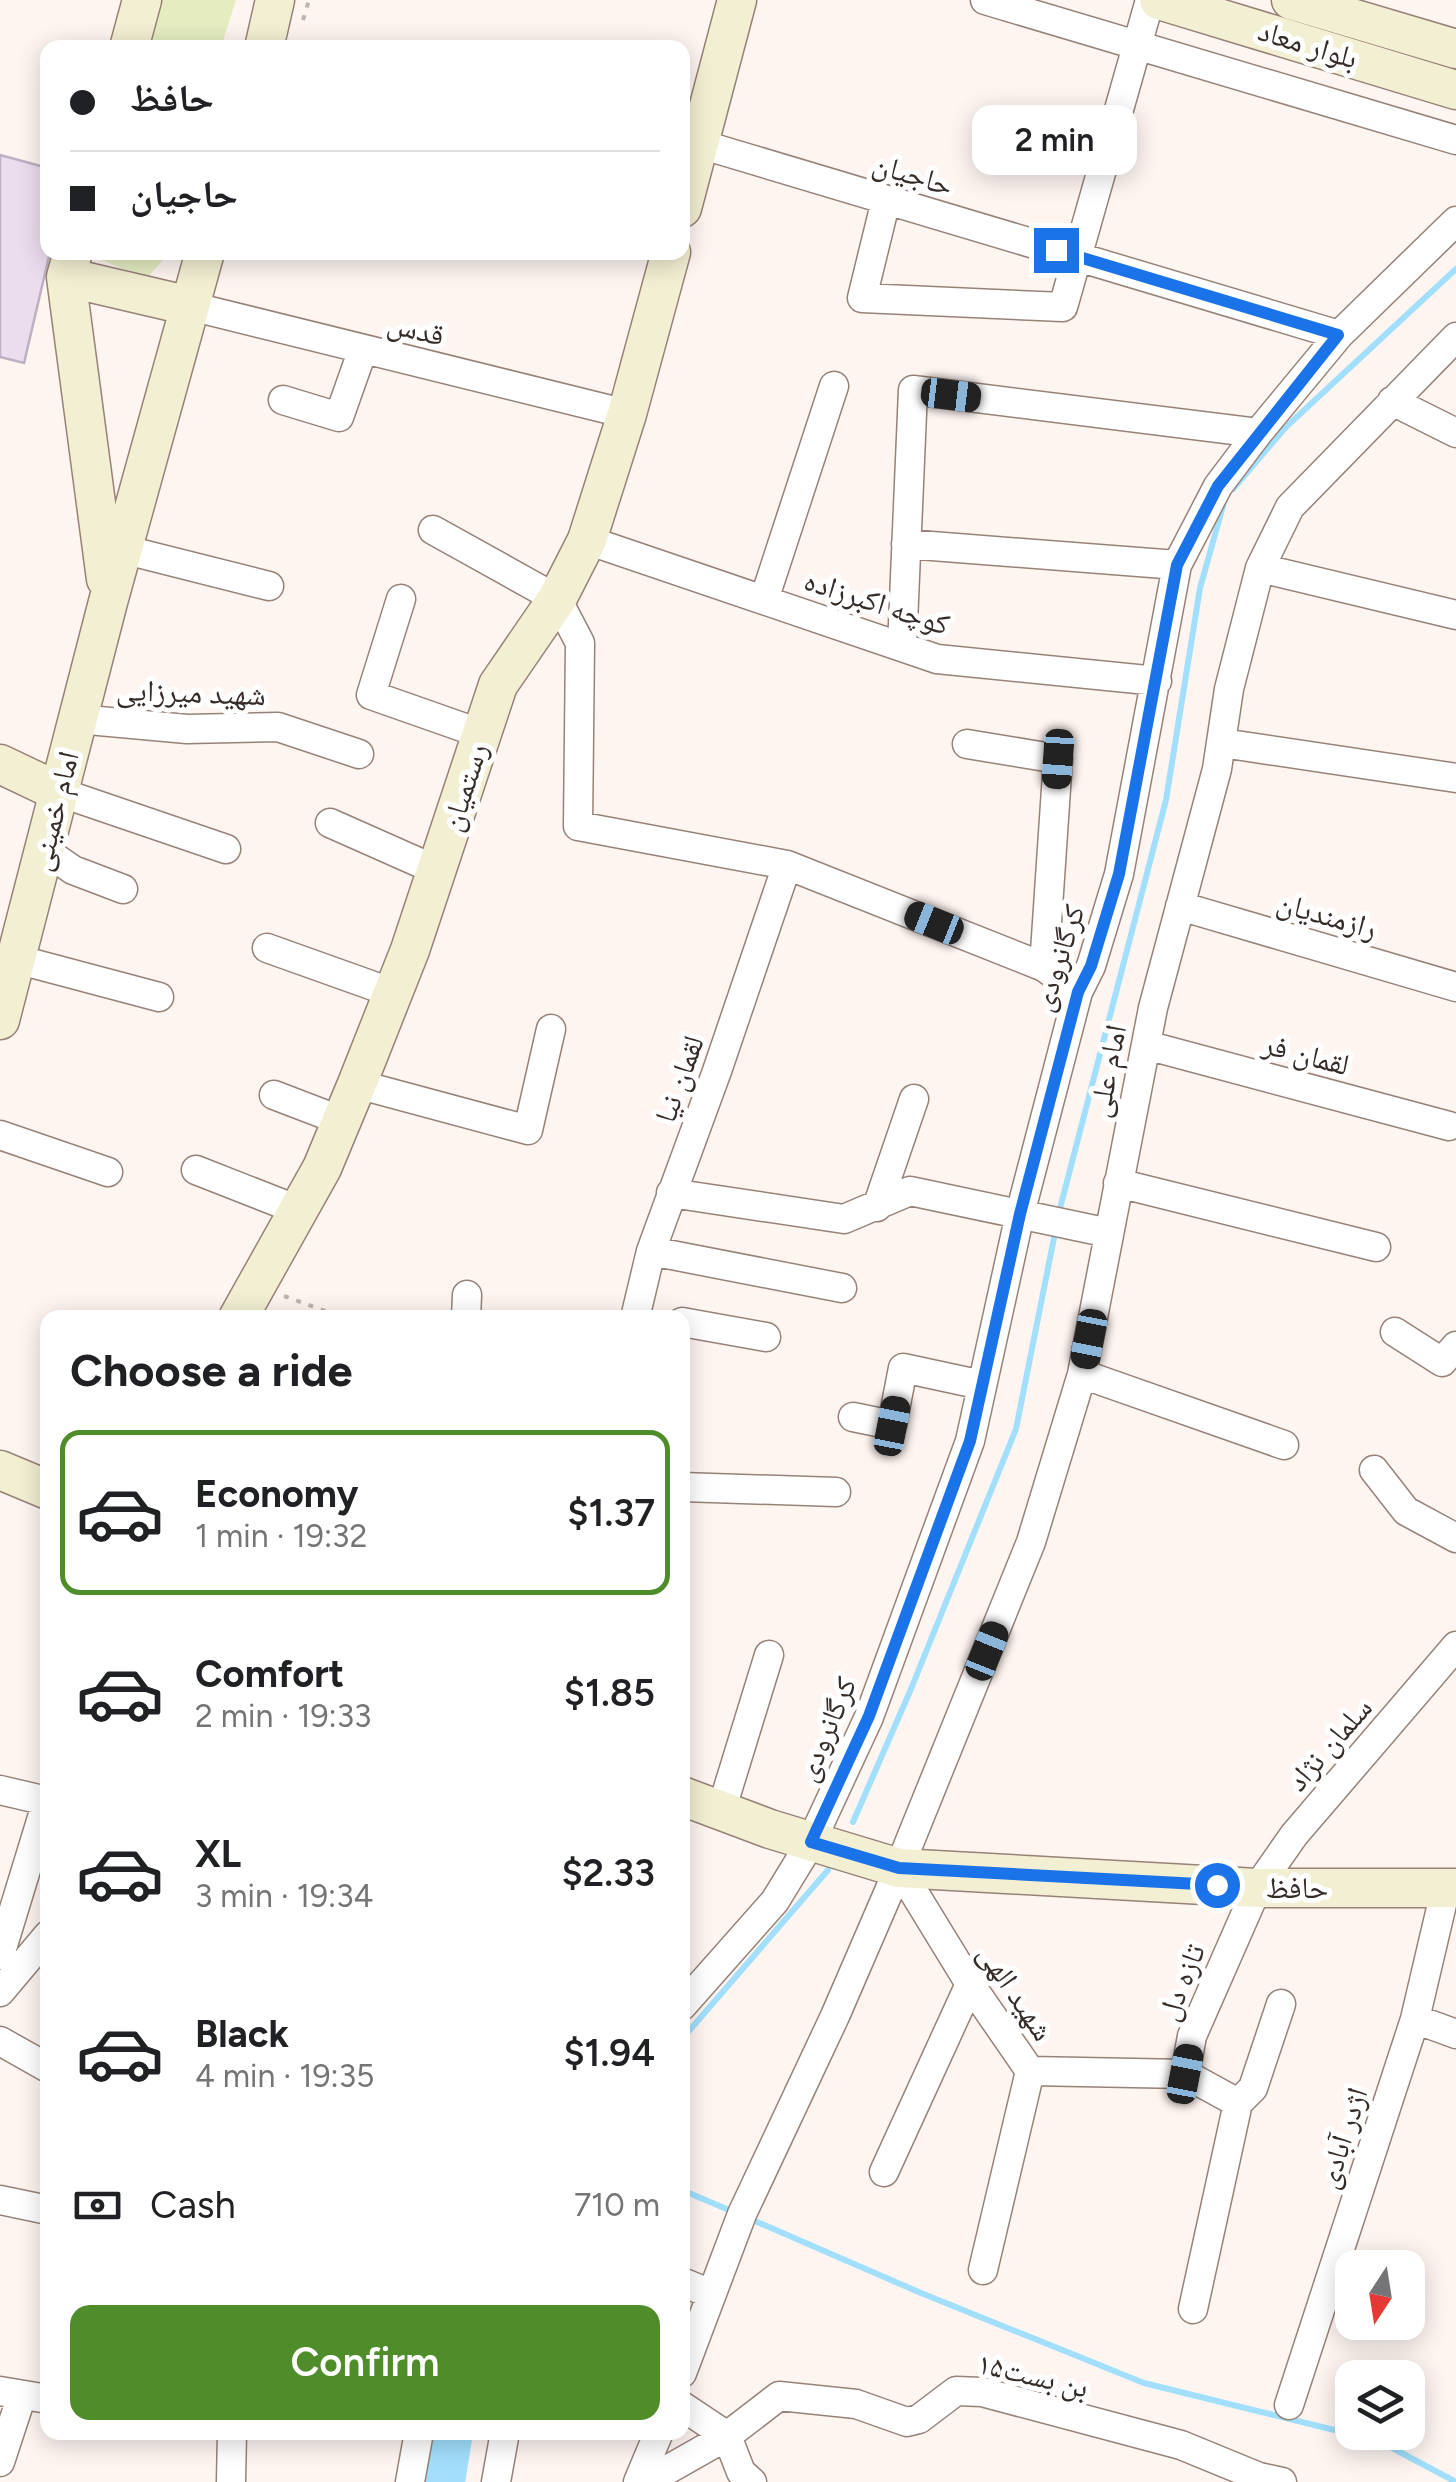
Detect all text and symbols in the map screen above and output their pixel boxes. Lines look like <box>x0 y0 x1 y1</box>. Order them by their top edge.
street label: بلوار معاد <box>1254 11 1362 77</box>
text: حافظ <box>130 75 214 121</box>
callout: 2 min <box>974 105 1138 175</box>
text: 2 min <box>1015 121 1094 159</box>
street label: حاجیان <box>869 144 957 204</box>
text: حاجیان <box>130 171 238 217</box>
route end <box>1034 228 1079 273</box>
street label: قدس <box>384 304 448 354</box>
car <box>919 376 983 414</box>
street label: کوچه اکبرزاده <box>800 561 954 643</box>
street label: شهید میرزایی <box>115 671 267 713</box>
car <box>1041 728 1075 790</box>
street label: رستمیان <box>432 738 496 836</box>
street label: امام خمینی <box>21 747 88 875</box>
street label: رازمندیان <box>1273 883 1381 947</box>
car <box>901 898 967 948</box>
street label: کرگانرودی <box>1023 900 1093 1016</box>
street label: امام علی <box>1080 1022 1135 1121</box>
street label: لقمان فر <box>1258 1025 1353 1083</box>
street label: لقمان نیا <box>646 1031 712 1127</box>
car <box>1069 1307 1109 1371</box>
text: Choose a ride <box>70 1343 352 1397</box>
car <box>872 1394 912 1458</box>
icon: car <box>75 1468 165 1558</box>
text: Economy <box>195 1471 358 1517</box>
text: $1.37 <box>567 1490 655 1536</box>
text: 1 min · 19:32 <box>195 1517 367 1555</box>
car <box>962 1618 1012 1684</box>
icon: car <box>75 1648 165 1738</box>
text: Comfort <box>195 1651 344 1697</box>
text: $1.85 <box>564 1670 655 1716</box>
street label: کرگانرودی <box>787 1671 865 1787</box>
street label: سلمان نژاد <box>1278 1690 1380 1798</box>
text: 2 min · 19:33 <box>195 1697 371 1735</box>
icon: car <box>75 1828 165 1918</box>
text: XL <box>195 1831 241 1877</box>
text: $2.33 <box>561 1850 655 1896</box>
route start <box>1195 1863 1240 1908</box>
street label: حافظ <box>1266 1869 1328 1906</box>
text: 3 min · 19:34 <box>195 1877 373 1915</box>
street label: شهید الهی <box>970 1936 1062 2048</box>
street label: تازه دل <box>1149 1938 1213 2026</box>
icon: car <box>75 2008 165 2098</box>
text: Black <box>195 2011 289 2057</box>
text: $1.94 <box>563 2030 655 2076</box>
car <box>1165 2042 1205 2106</box>
text: 4 min · 19:35 <box>195 2057 374 2095</box>
street label: اژدر آبادی <box>1308 2083 1376 2193</box>
icon: cash <box>70 2178 125 2233</box>
text: Cash <box>150 2182 236 2228</box>
text: 710 m <box>574 2186 660 2224</box>
north arrow <box>1335 2250 1425 2340</box>
map controls <box>1335 2250 1425 2450</box>
button: Confirm <box>70 2305 660 2420</box>
street label: بن بست۱۵ <box>974 2344 1092 2406</box>
button: layers <box>1335 2360 1425 2450</box>

